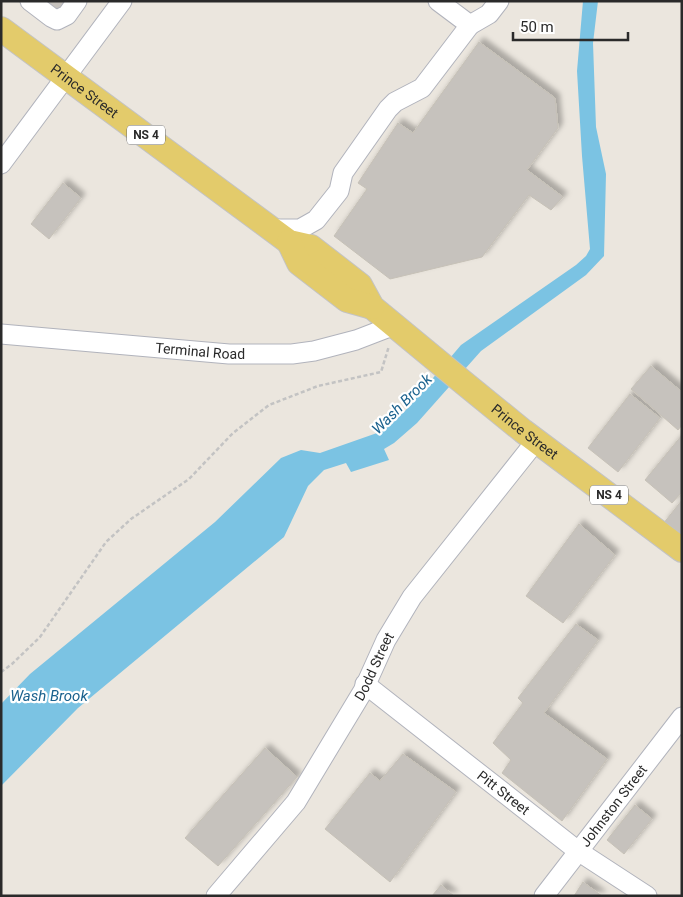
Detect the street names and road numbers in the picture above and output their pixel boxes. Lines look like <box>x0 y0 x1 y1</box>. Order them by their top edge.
street label: Prince Street <box>48 61 122 121</box>
road number: NS 4 <box>127 126 165 144</box>
street label: Terminal Road <box>155 340 245 362</box>
street label: Prince Street <box>488 401 562 463</box>
road number: NS 4 <box>590 486 628 504</box>
street label: Dodd Street <box>351 629 397 704</box>
street label: Johnston Street <box>577 761 650 850</box>
street label: Pitt Street <box>474 767 533 818</box>

